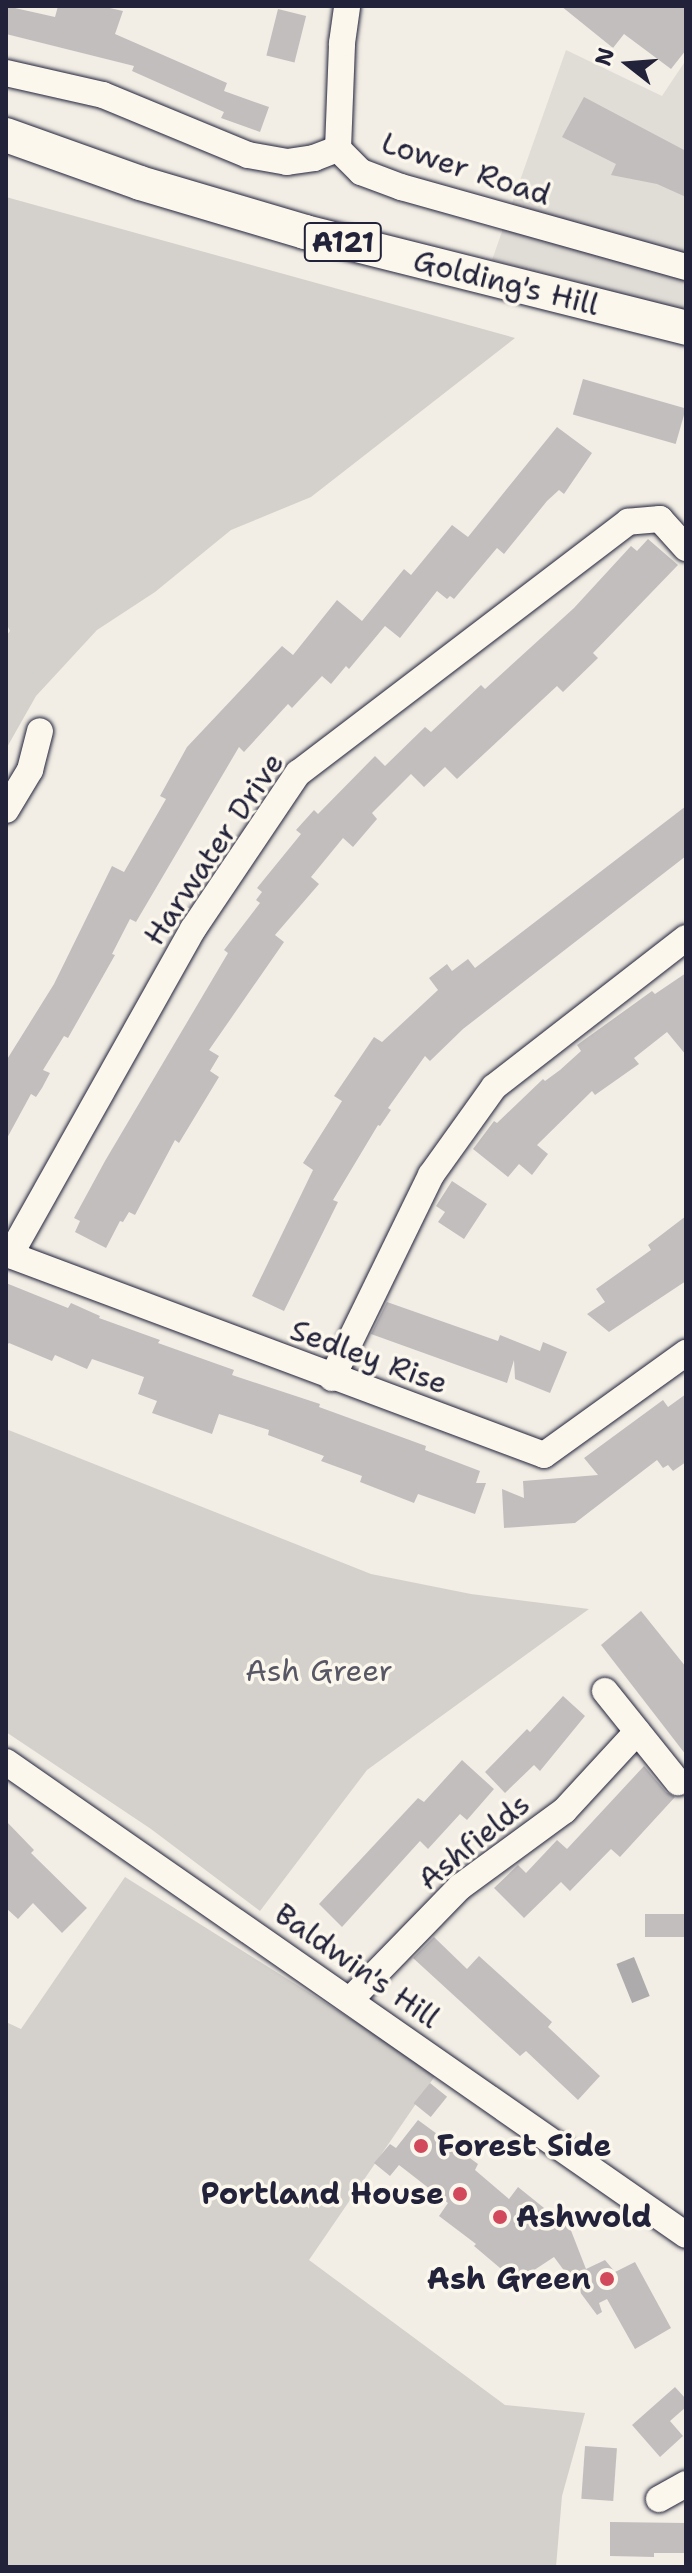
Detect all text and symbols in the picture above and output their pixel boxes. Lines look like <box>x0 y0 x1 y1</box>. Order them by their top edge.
north arrow <box>588 24 668 104</box>
text: N <box>588 44 621 69</box>
street label: Lower Road <box>377 125 555 213</box>
road number: A121 <box>303 218 383 266</box>
street label: Golding's Hill <box>410 243 602 323</box>
street label: Harwater Drive <box>136 746 292 952</box>
street label: Sedley Rise <box>286 1312 452 1402</box>
park label: Ash Greer <box>245 1653 393 1689</box>
street label: Ashfields <box>411 1786 537 1898</box>
street label: Baldwin's Hill <box>268 1896 446 2036</box>
place label: Forest Side <box>437 2128 612 2164</box>
marker: Forest Side <box>412 2137 430 2155</box>
place label: Portland House <box>201 2176 444 2212</box>
marker: Portland House <box>451 2185 469 2203</box>
place label: Ashwold <box>516 2199 652 2235</box>
marker: Ashwold <box>491 2208 509 2226</box>
place label: Ash Green <box>427 2261 591 2297</box>
marker: Ash Green <box>598 2270 616 2288</box>

